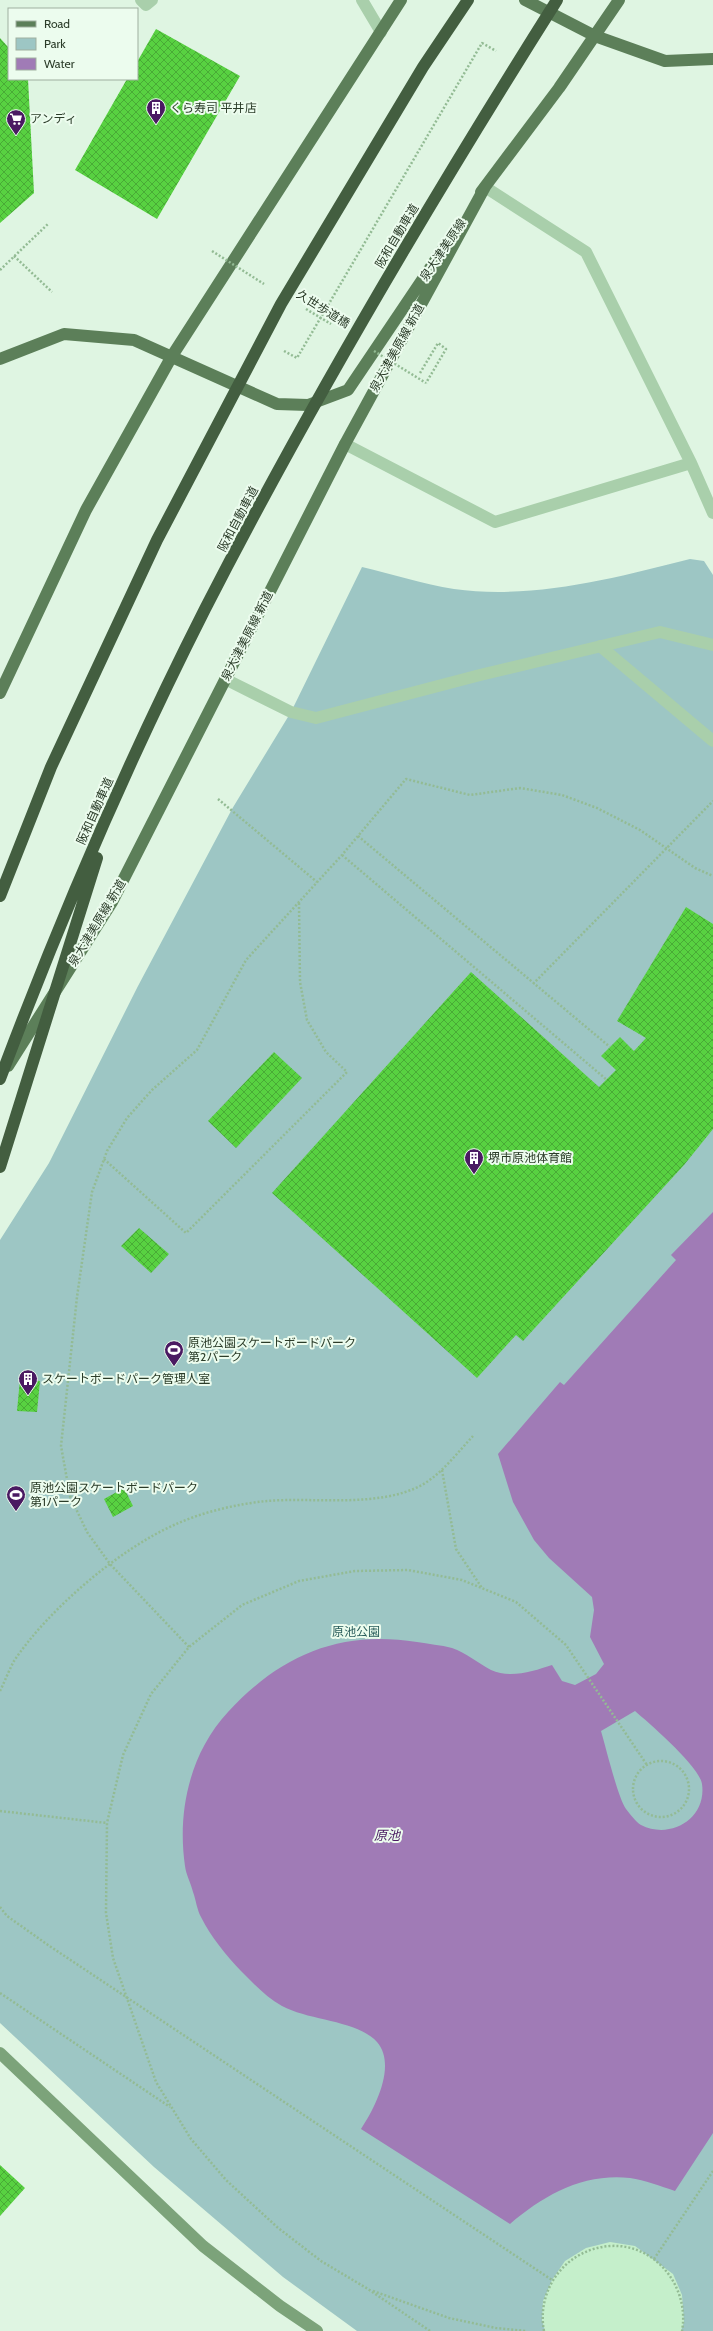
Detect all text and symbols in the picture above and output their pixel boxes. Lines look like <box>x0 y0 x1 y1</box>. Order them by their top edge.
legend <box>8 8 138 80</box>
text: Road <box>44 16 70 31</box>
text: Park <box>44 36 66 51</box>
text: Water <box>44 56 75 71</box>
building icon: くら寿司 平井店 <box>145 97 167 125</box>
place label: くら寿司 平井店 <box>170 100 257 115</box>
supermarket icon: アンディ <box>5 108 27 136</box>
place label: アンディ <box>30 111 77 126</box>
street label: 阪和自動車道 <box>372 201 422 270</box>
street label: 泉大津美原線 <box>416 216 469 284</box>
street label: 久世歩道橋 <box>294 286 353 331</box>
street label: 泉大津美原線 新道 <box>366 301 427 395</box>
street label: 阪和自動車道 <box>214 483 261 554</box>
street label: 泉大津美原線 新道 <box>217 588 276 683</box>
street label: 阪和自動車道 <box>73 775 116 847</box>
street label: 泉大津美原線 新道 <box>65 877 128 969</box>
building icon: 堺市原池体育館 <box>463 1147 485 1175</box>
place label: 堺市原池体育館 <box>488 1150 572 1165</box>
place label: 原池公園スケートボードパーク 第2パーク <box>188 1335 356 1364</box>
sports icon: 原池公園スケートボードパーク 第2パーク <box>163 1339 185 1367</box>
building icon: スケートボードパーク管理人室 <box>17 1368 39 1396</box>
place label: スケートボードパーク管理人室 <box>42 1371 210 1386</box>
place label: 原池公園スケートボードパーク 第1パーク <box>30 1480 198 1509</box>
sports icon: 原池公園スケートボードパーク 第1パーク <box>5 1484 27 1512</box>
park label: 原池公園 <box>332 1624 380 1639</box>
water label: 原池 <box>374 1827 402 1843</box>

